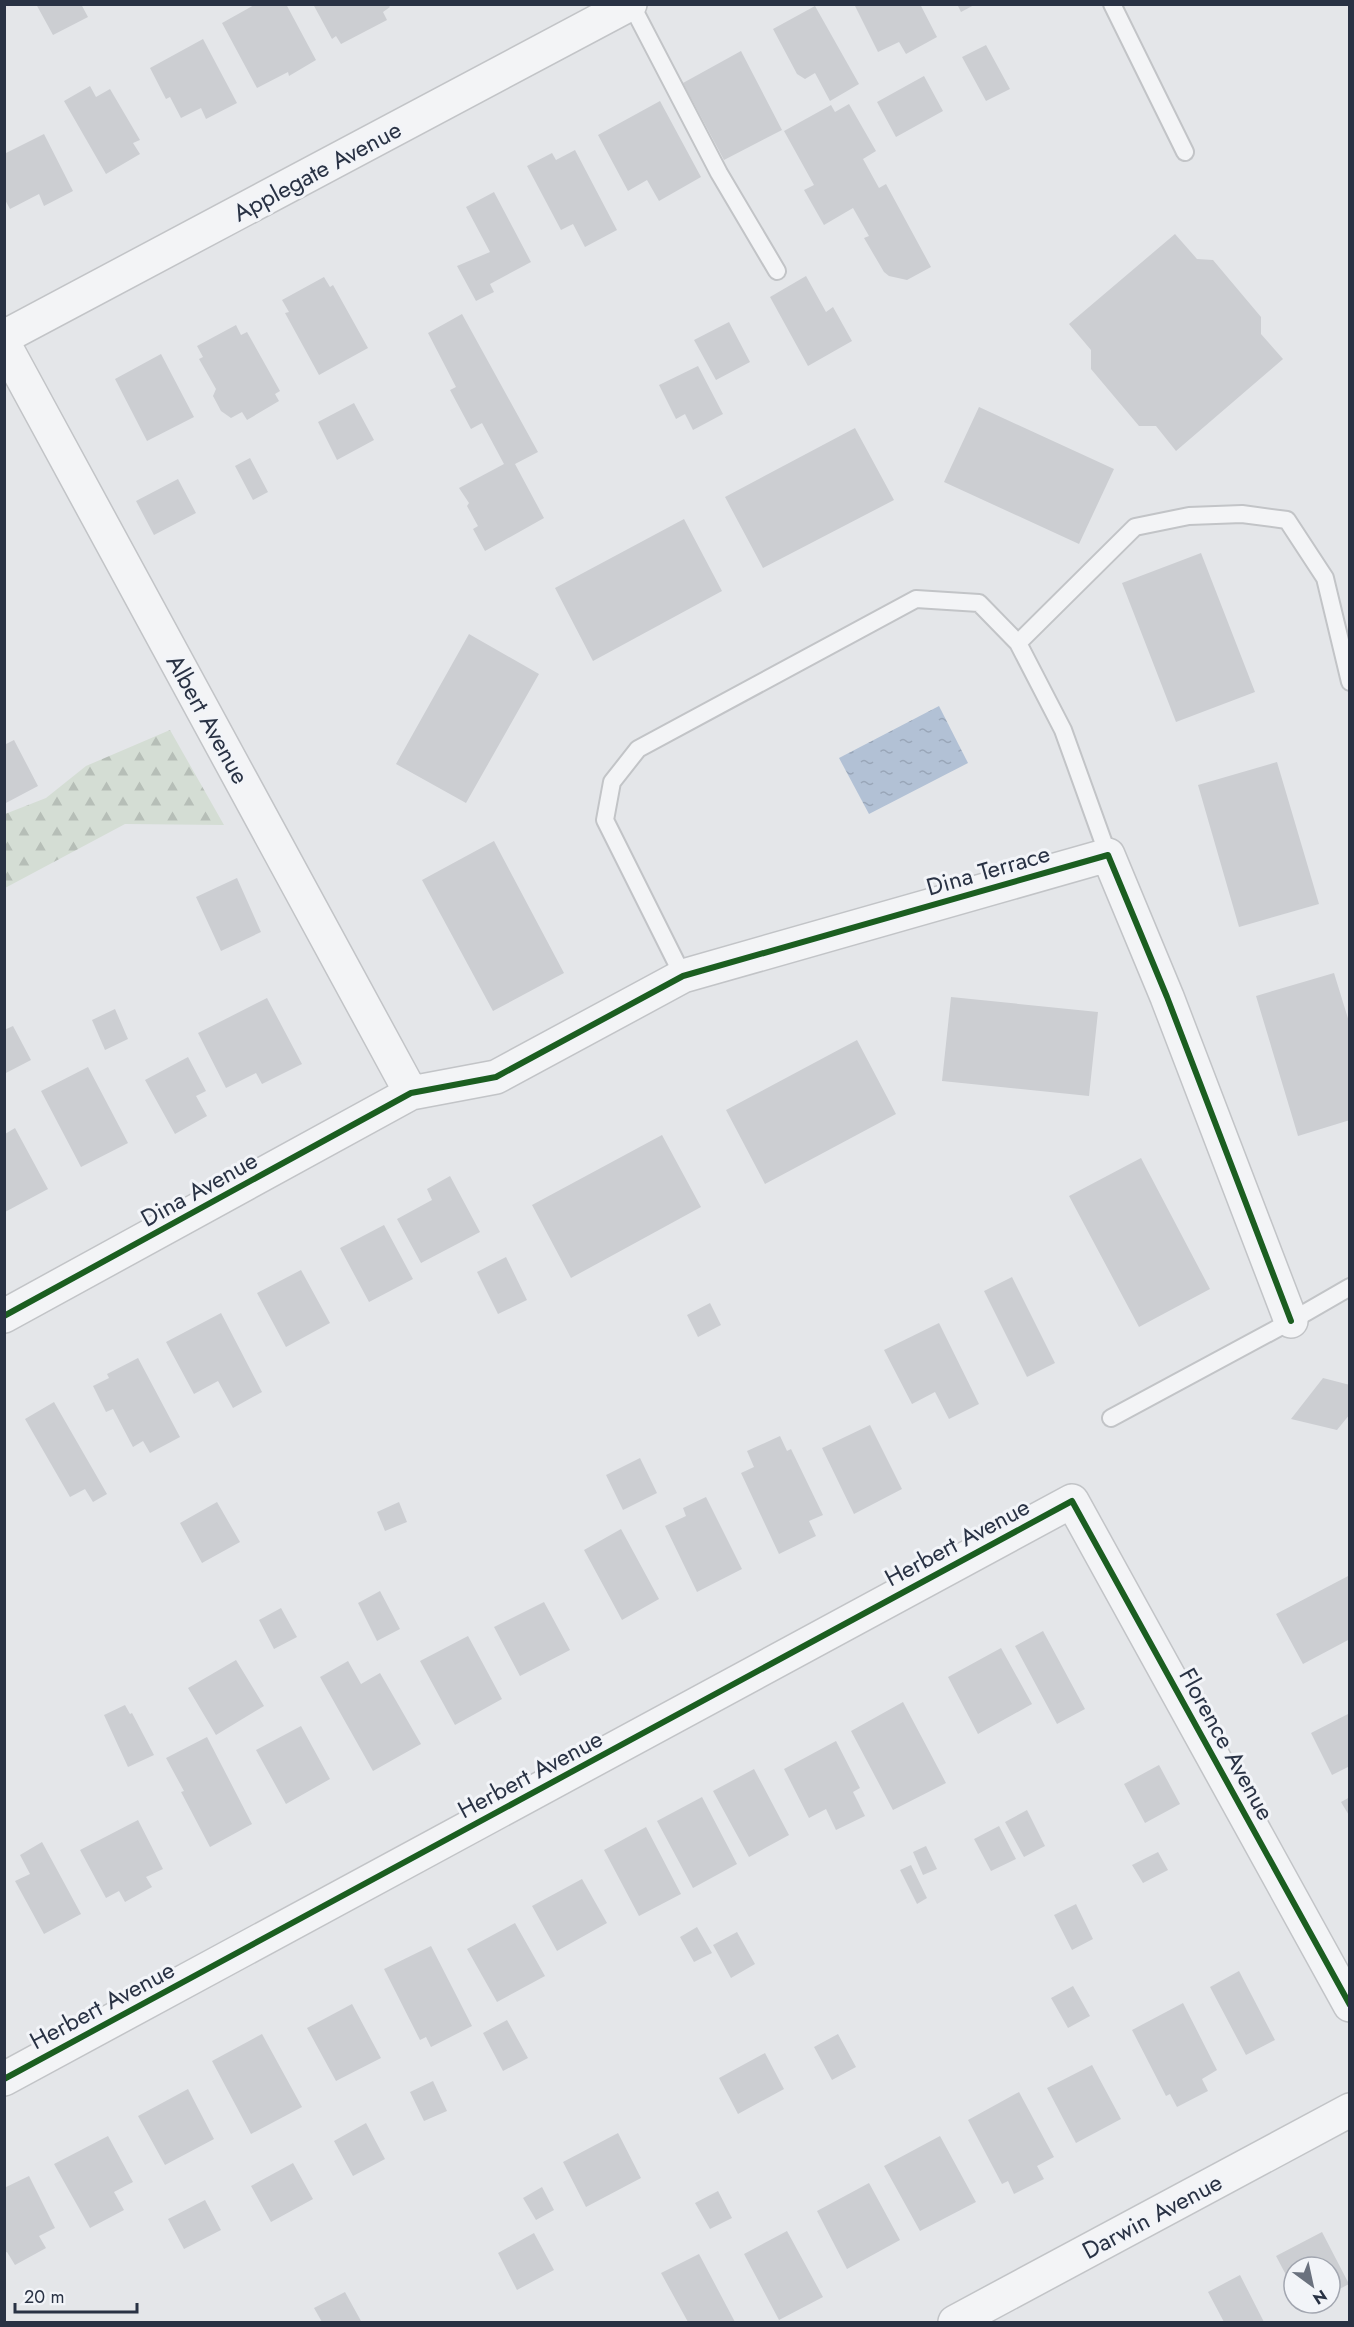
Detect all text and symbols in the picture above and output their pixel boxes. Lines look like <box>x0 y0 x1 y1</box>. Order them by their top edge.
street label: Applegate Avenue <box>226 112 408 230</box>
street label: Albert Avenue <box>158 648 258 790</box>
street label: Dina Terrace <box>922 836 1054 904</box>
street label: Dina Avenue <box>134 1143 264 1235</box>
street label: Herbert Avenue <box>878 1489 1036 1595</box>
street label: Florence Avenue <box>1171 1662 1283 1826</box>
street label: Herbert Avenue <box>451 1721 609 1827</box>
street label: Herbert Avenue <box>23 1952 181 2058</box>
street label: Darwin Avenue <box>1076 2164 1228 2268</box>
north arrow <box>1282 2255 1342 2315</box>
scale bar <box>15 2276 136 2314</box>
text: 20 m <box>24 2284 64 2310</box>
text: N <box>1308 2284 1331 2310</box>

